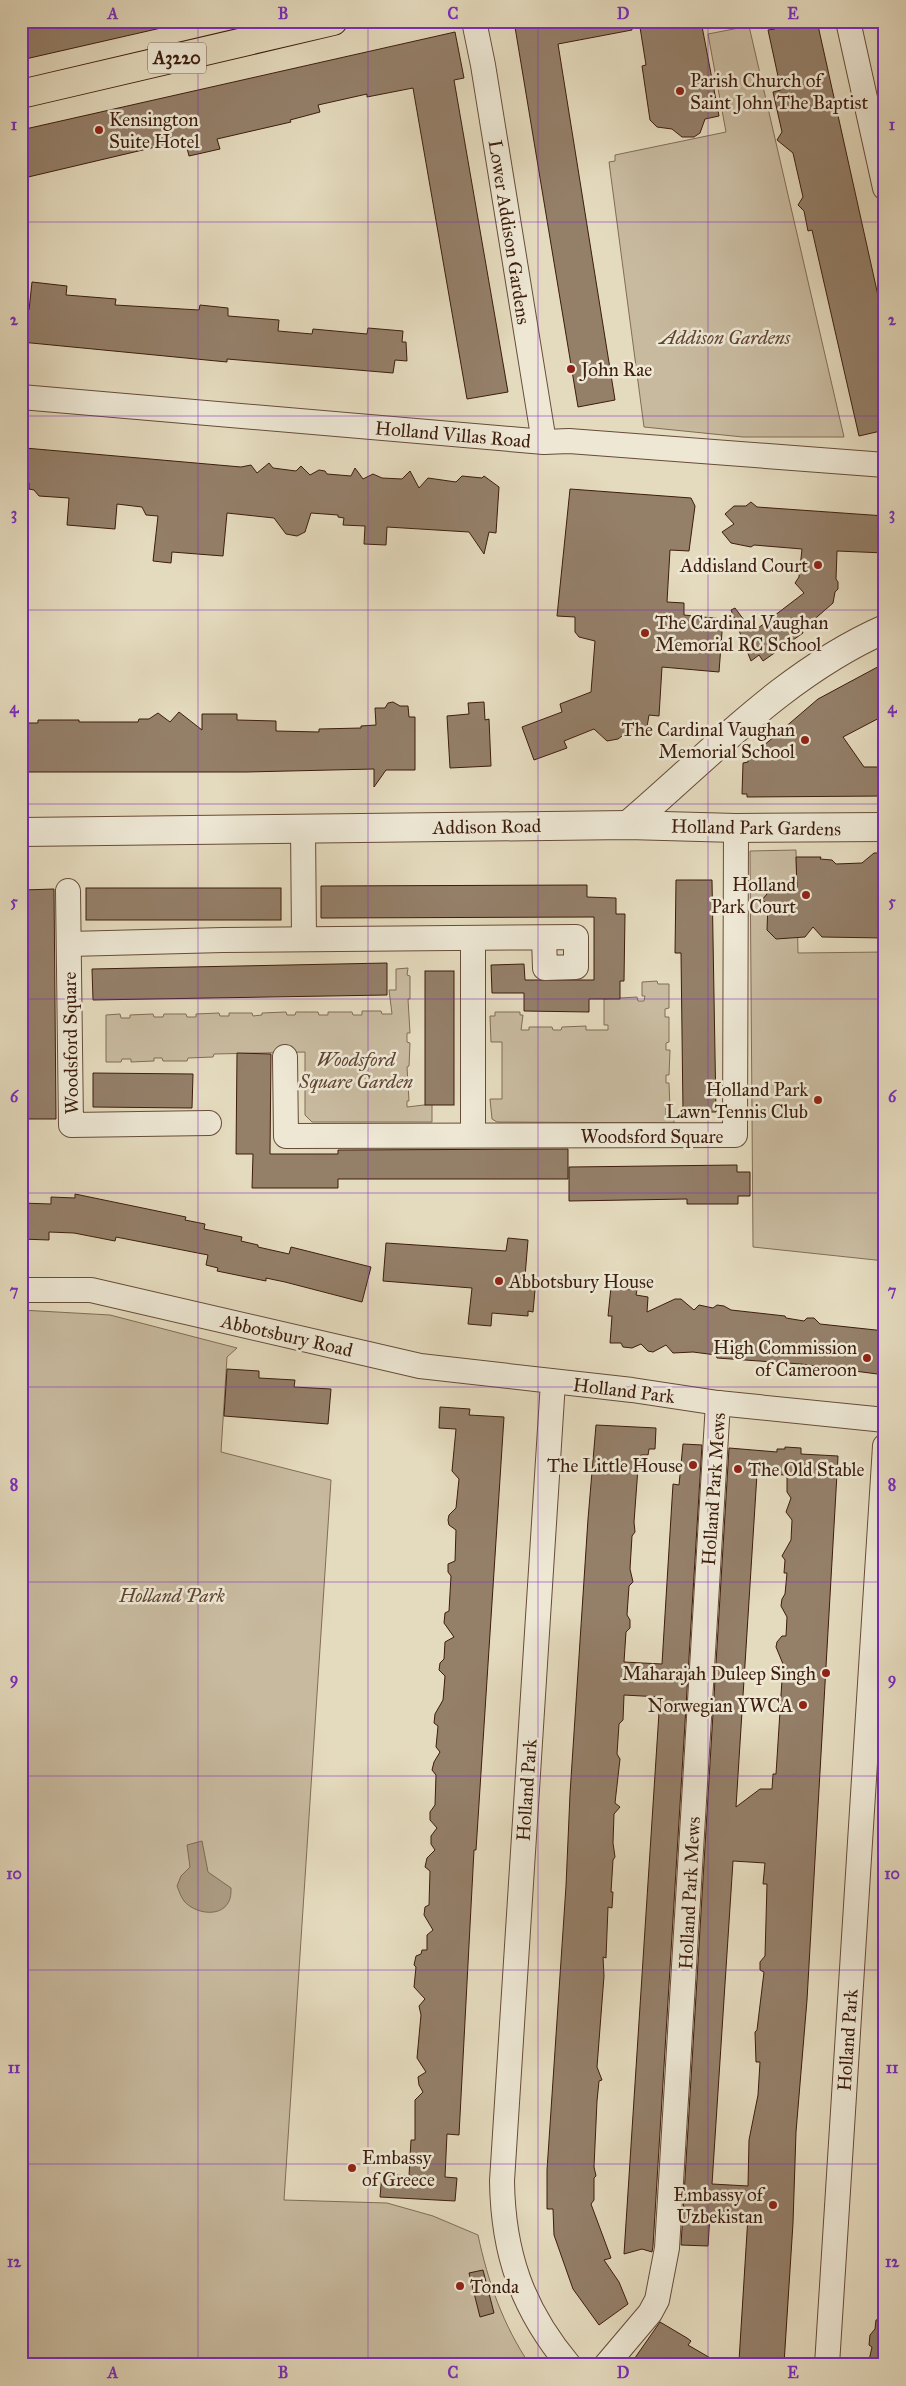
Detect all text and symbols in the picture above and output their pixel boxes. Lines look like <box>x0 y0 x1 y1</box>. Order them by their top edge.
text: A <box>107 4 119 23</box>
text: B <box>278 4 288 23</box>
text: C <box>448 4 459 23</box>
text: D <box>617 4 630 23</box>
text: E <box>787 4 799 23</box>
road number: A3220 <box>148 42 206 74</box>
place label: Parish Church of Saint John The Baptist <box>690 69 869 115</box>
marker: Parish Church of Saint John The Baptist <box>674 85 686 97</box>
place label: Kensington Suite Hotel <box>109 108 200 153</box>
text: 1 <box>11 115 18 134</box>
text: 1 <box>889 115 896 134</box>
marker: Kensington Suite Hotel <box>93 124 105 136</box>
street label: Lower Addison Gardens <box>484 138 535 326</box>
text: 2 <box>10 310 19 329</box>
text: 2 <box>888 310 897 329</box>
park label: Addison Gardens <box>658 326 791 349</box>
place label: John Rae <box>579 358 652 382</box>
marker: John Rae <box>565 363 577 375</box>
street label: Holland Villas Road <box>374 416 532 453</box>
text: 3 <box>11 504 17 524</box>
text: 3 <box>889 504 895 524</box>
place label: Addisland Court <box>679 554 808 577</box>
marker: Addisland Court <box>812 559 824 571</box>
place label: The Cardinal Vaughan Memorial RC School <box>655 611 828 656</box>
marker: The Cardinal Vaughan Memorial RC School <box>639 627 651 639</box>
text: 4 <box>10 698 20 718</box>
text: 4 <box>888 698 898 718</box>
place label: The Cardinal Vaughan Memorial School <box>622 718 796 763</box>
marker: The Cardinal Vaughan Memorial School <box>799 734 811 746</box>
street label: Addison Road <box>432 814 542 839</box>
street label: Holland Park Gardens <box>671 815 841 840</box>
place label: Holland Park Court <box>711 873 796 918</box>
marker: Holland Park Court <box>800 889 812 901</box>
text: 5 <box>10 892 18 911</box>
text: 5 <box>888 892 896 911</box>
street label: Woodsford Square <box>58 971 84 1115</box>
park label: Woodsford Square Garden <box>298 1048 413 1093</box>
place label: Holland Park Lawn Tennis Club <box>666 1078 808 1123</box>
text: 6 <box>10 1087 19 1106</box>
text: 6 <box>888 1087 897 1106</box>
marker: Holland Park Lawn Tennis Club <box>812 1094 824 1106</box>
street label: Woodsford Square <box>581 1125 723 1149</box>
place label: Abbotsbury House <box>508 1270 654 1293</box>
marker: Abbotsbury House <box>493 1275 505 1287</box>
text: 7 <box>10 1281 19 1300</box>
text: 7 <box>888 1281 897 1300</box>
street label: Abbotsbury Road <box>218 1309 355 1362</box>
place label: High Commission of Cameroon <box>713 1336 857 1381</box>
marker: High Commission of Cameroon <box>861 1352 873 1364</box>
street label: Holland Park <box>572 1373 676 1408</box>
street label: Holland Park Mews <box>697 1412 730 1566</box>
place label: The Little House <box>547 1454 683 1477</box>
place label: The Old Stable <box>748 1458 865 1481</box>
marker: The Little House <box>687 1459 699 1471</box>
marker: The Old Stable <box>732 1463 744 1475</box>
text: 8 <box>10 1475 18 1494</box>
text: 8 <box>888 1475 896 1494</box>
park label: Holland Park <box>118 1584 226 1607</box>
place label: Maharajah Duleep Singh <box>622 1662 816 1686</box>
marker: Maharajah Duleep Singh <box>820 1667 832 1679</box>
text: 9 <box>10 1669 18 1689</box>
text: 9 <box>888 1669 896 1689</box>
place label: Norwegian YWCA <box>648 1694 793 1718</box>
marker: Norwegian YWCA <box>797 1699 809 1711</box>
street label: Holland Park <box>511 1738 542 1842</box>
street label: Holland Park Mews <box>674 1816 705 1970</box>
text: 10 <box>6 1864 22 1883</box>
text: 10 <box>884 1864 900 1883</box>
street label: Holland Park <box>832 1988 863 2092</box>
text: 11 <box>8 2058 21 2077</box>
text: 11 <box>886 2058 899 2077</box>
place label: Embassy of Greece <box>362 2146 435 2191</box>
marker: Embassy of Greece <box>346 2162 358 2174</box>
place label: Embassy of Uzbekistan <box>673 2183 766 2228</box>
marker: Embassy of Uzbekistan <box>767 2199 779 2211</box>
text: 12 <box>7 2252 22 2271</box>
text: 12 <box>885 2252 900 2271</box>
place label: Tonda <box>470 2275 520 2298</box>
marker: Tonda <box>454 2280 466 2292</box>
text: A <box>107 2363 119 2382</box>
text: B <box>278 2363 288 2382</box>
text: C <box>448 2363 459 2382</box>
text: D <box>617 2363 630 2382</box>
text: E <box>787 2363 799 2382</box>

